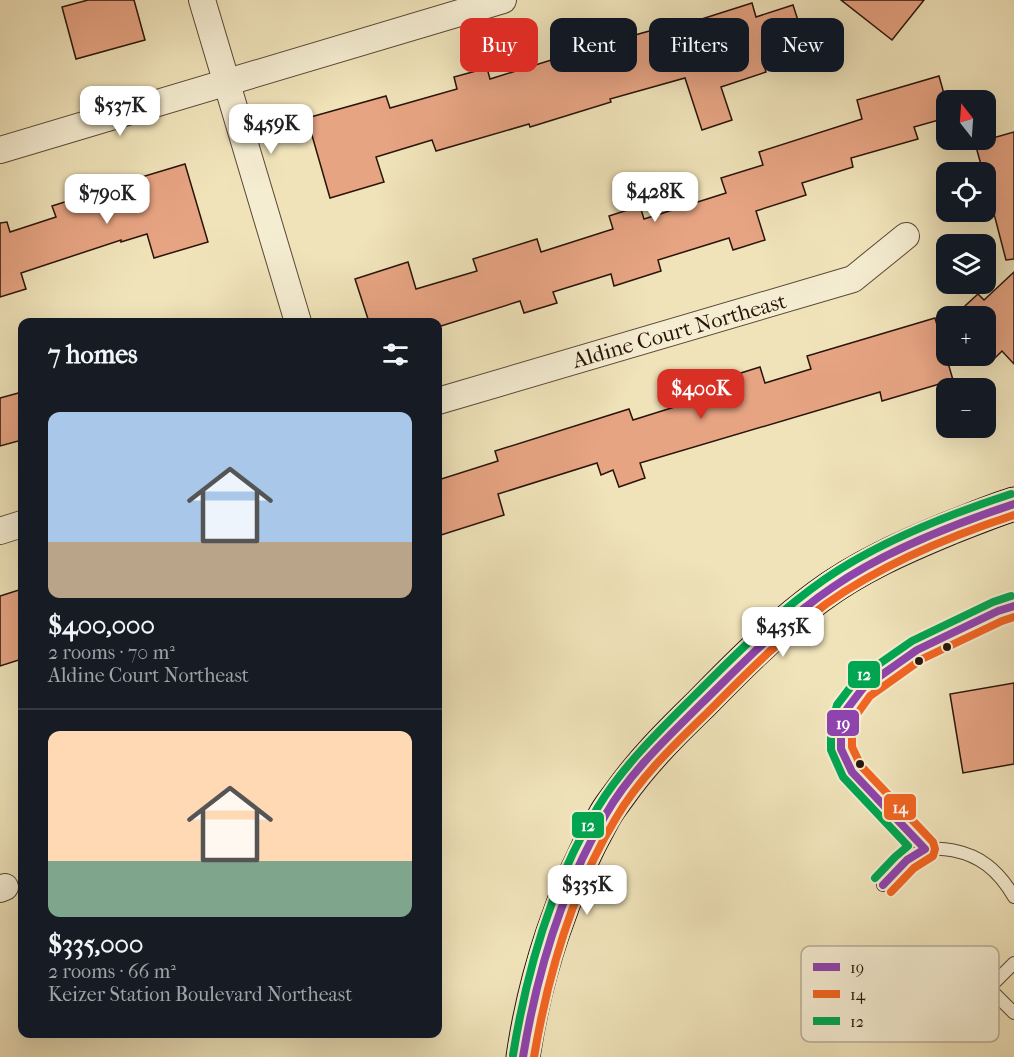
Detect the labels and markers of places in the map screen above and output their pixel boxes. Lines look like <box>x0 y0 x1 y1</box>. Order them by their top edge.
pin: $537K <box>78 86 162 137</box>
pin: $459K <box>229 104 313 155</box>
pin: $428K <box>613 172 697 223</box>
pin: $790K <box>65 174 149 225</box>
pin: $400K <box>659 369 743 420</box>
pin: $435K <box>741 607 825 658</box>
unlabelled marker <box>941 641 953 653</box>
unlabelled marker <box>913 655 925 667</box>
unlabelled marker <box>854 758 866 770</box>
pin: $335K <box>545 865 629 916</box>

